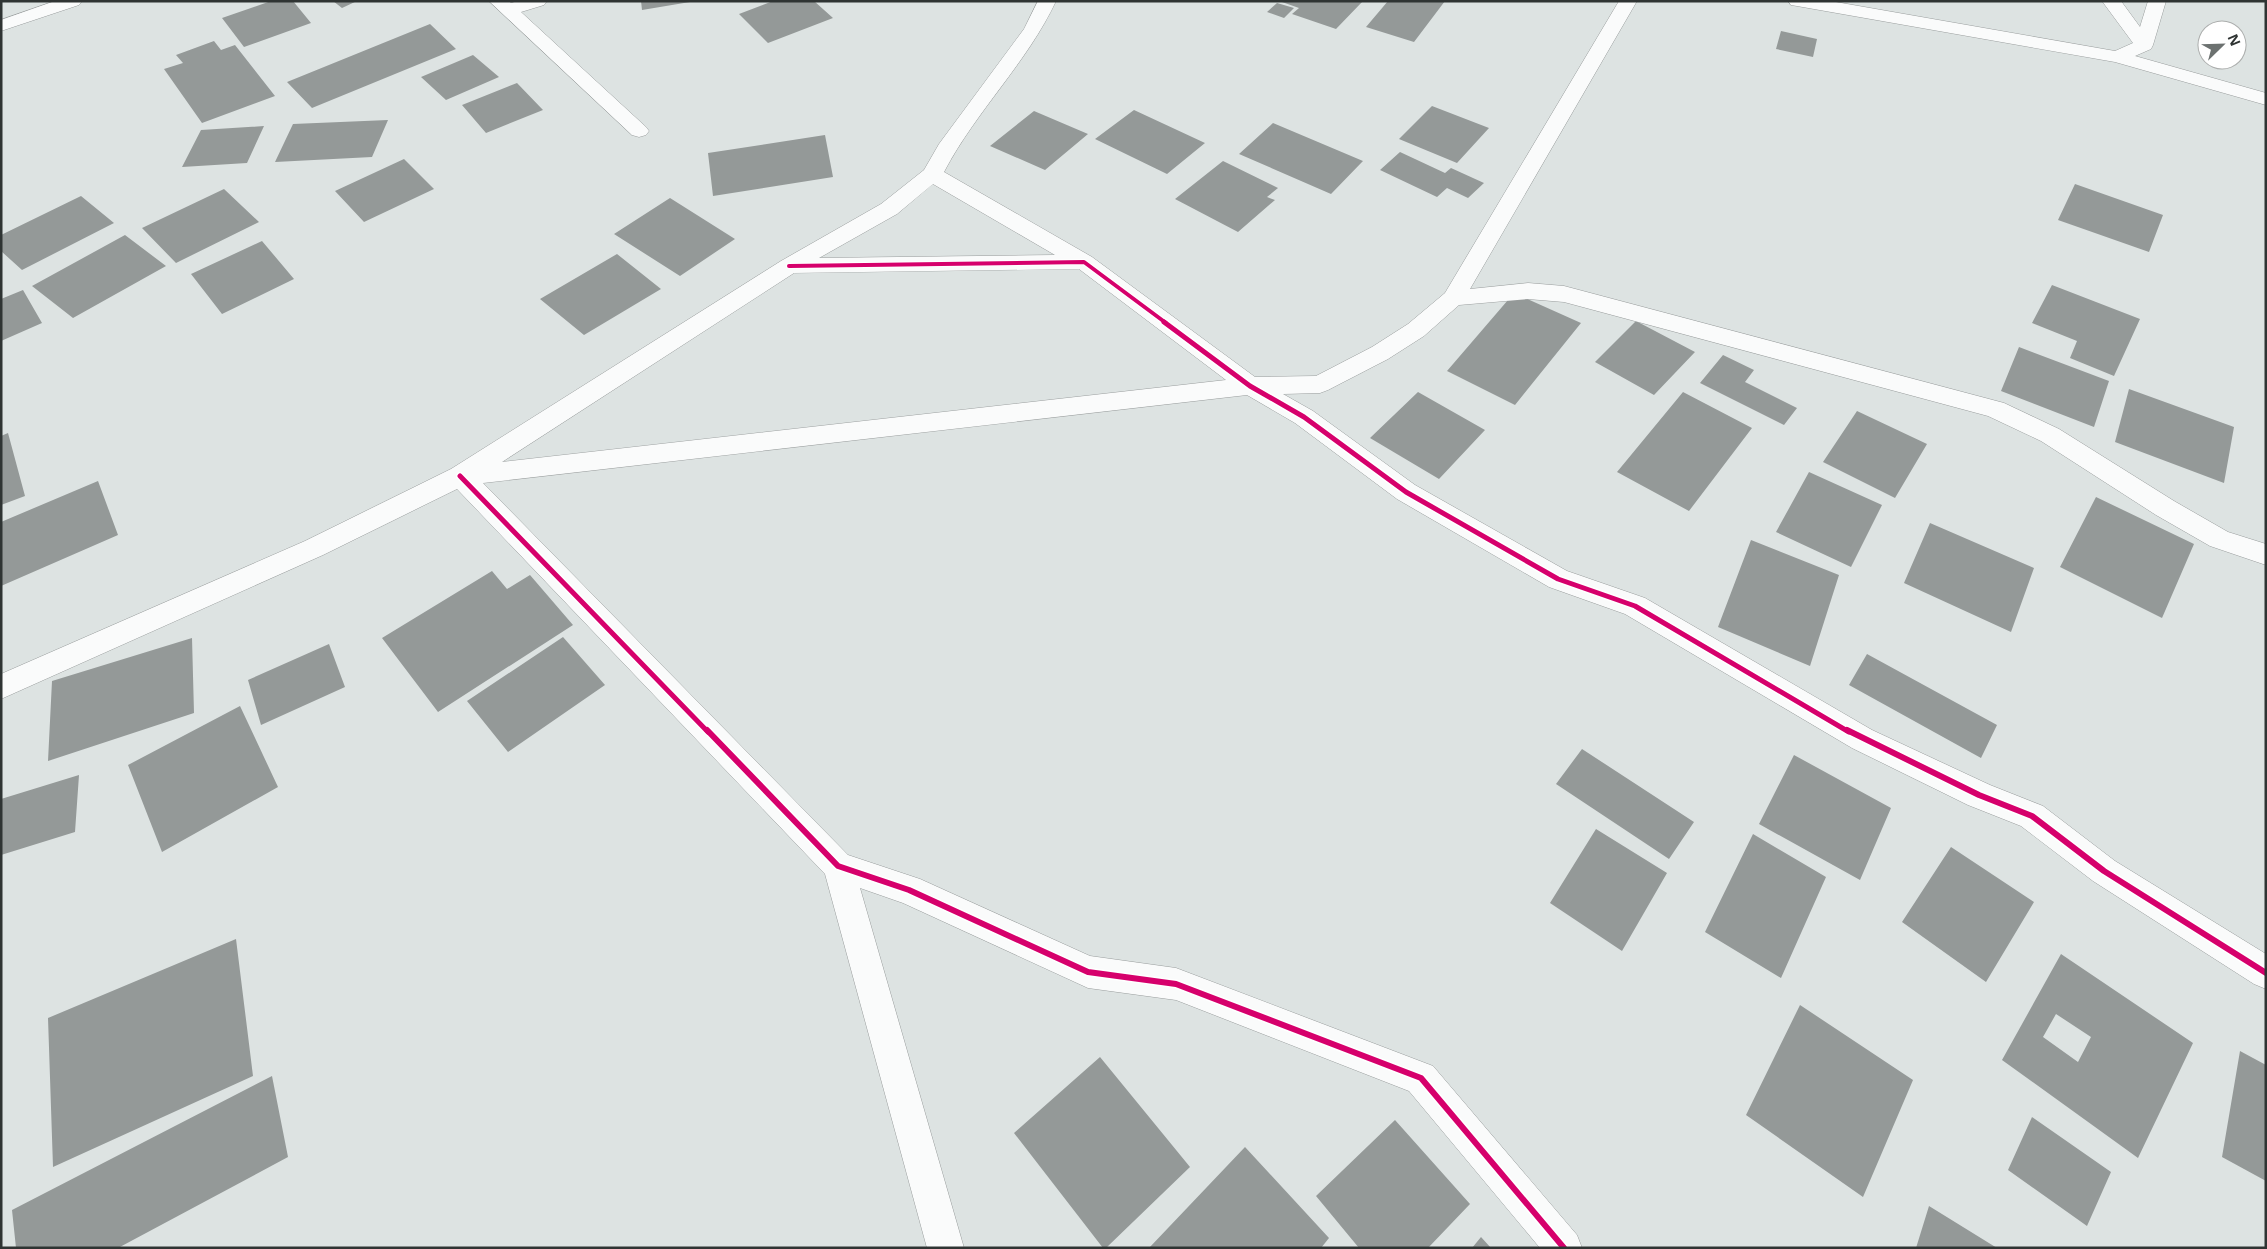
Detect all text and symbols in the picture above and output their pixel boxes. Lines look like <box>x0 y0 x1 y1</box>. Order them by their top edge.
north arrow <box>2197 20 2247 70</box>
text: N <box>2223 31 2245 49</box>

